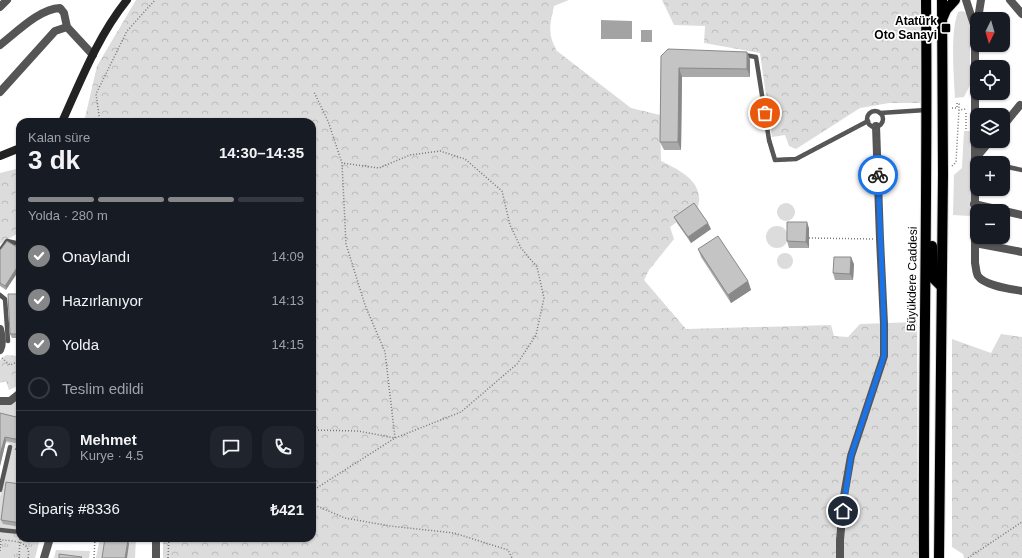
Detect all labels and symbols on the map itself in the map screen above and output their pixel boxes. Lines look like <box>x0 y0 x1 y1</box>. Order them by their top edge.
north arrow <box>970 12 1010 52</box>
place label: Atatürk Oto Sanayi <box>874 14 937 42</box>
marker: Atatürk Oto Sanayi <box>940 22 952 34</box>
pin <box>748 96 782 130</box>
courier <box>858 155 898 195</box>
street label: Büyükdere Caddesi <box>904 227 920 331</box>
pin <box>826 494 860 528</box>

